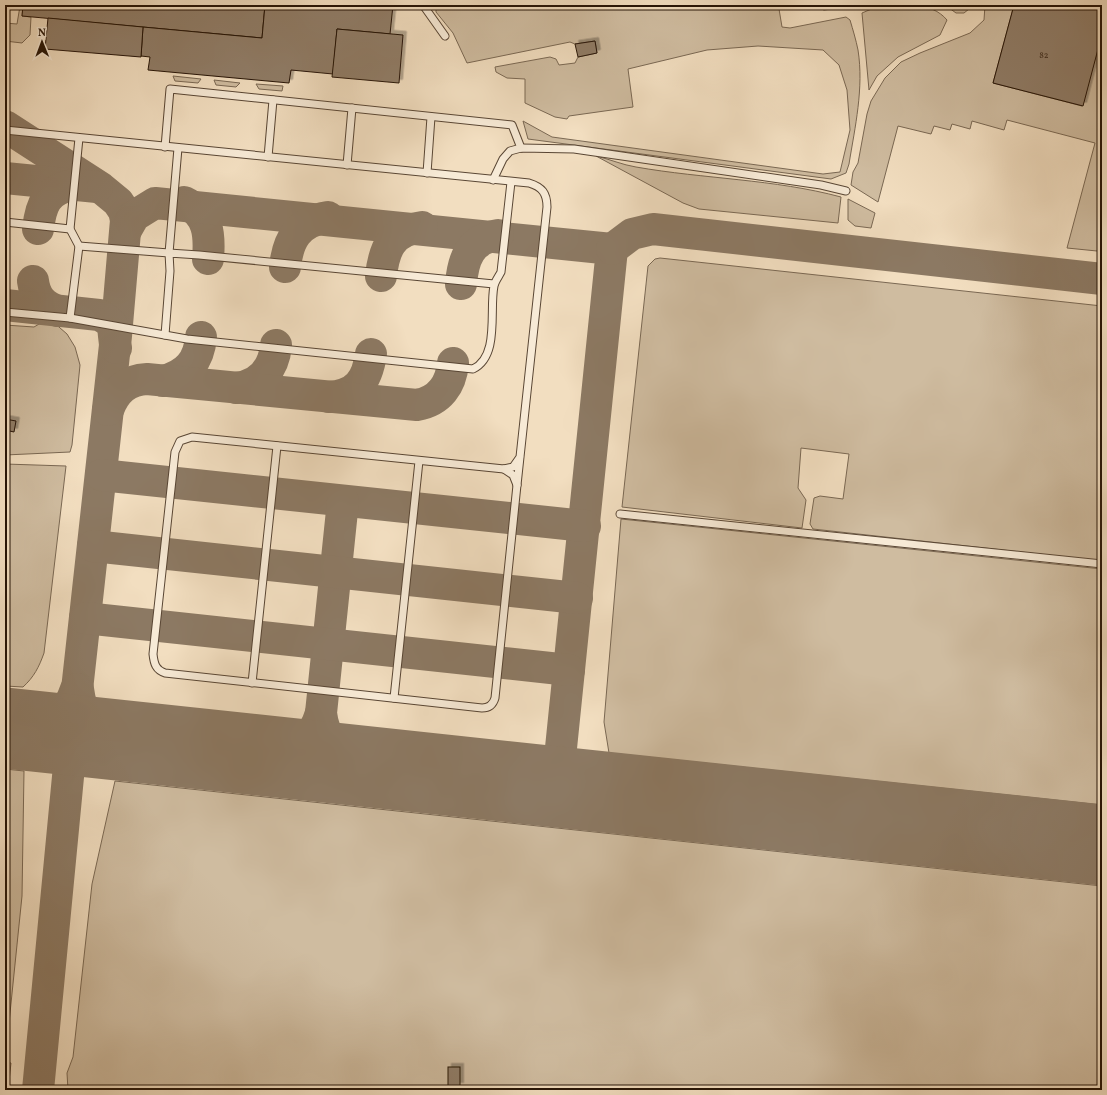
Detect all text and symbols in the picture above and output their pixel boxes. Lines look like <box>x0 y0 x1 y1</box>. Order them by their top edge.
north arrow <box>22 22 62 62</box>
text: N <box>38 26 46 41</box>
house number: 82 <box>1039 49 1049 62</box>

